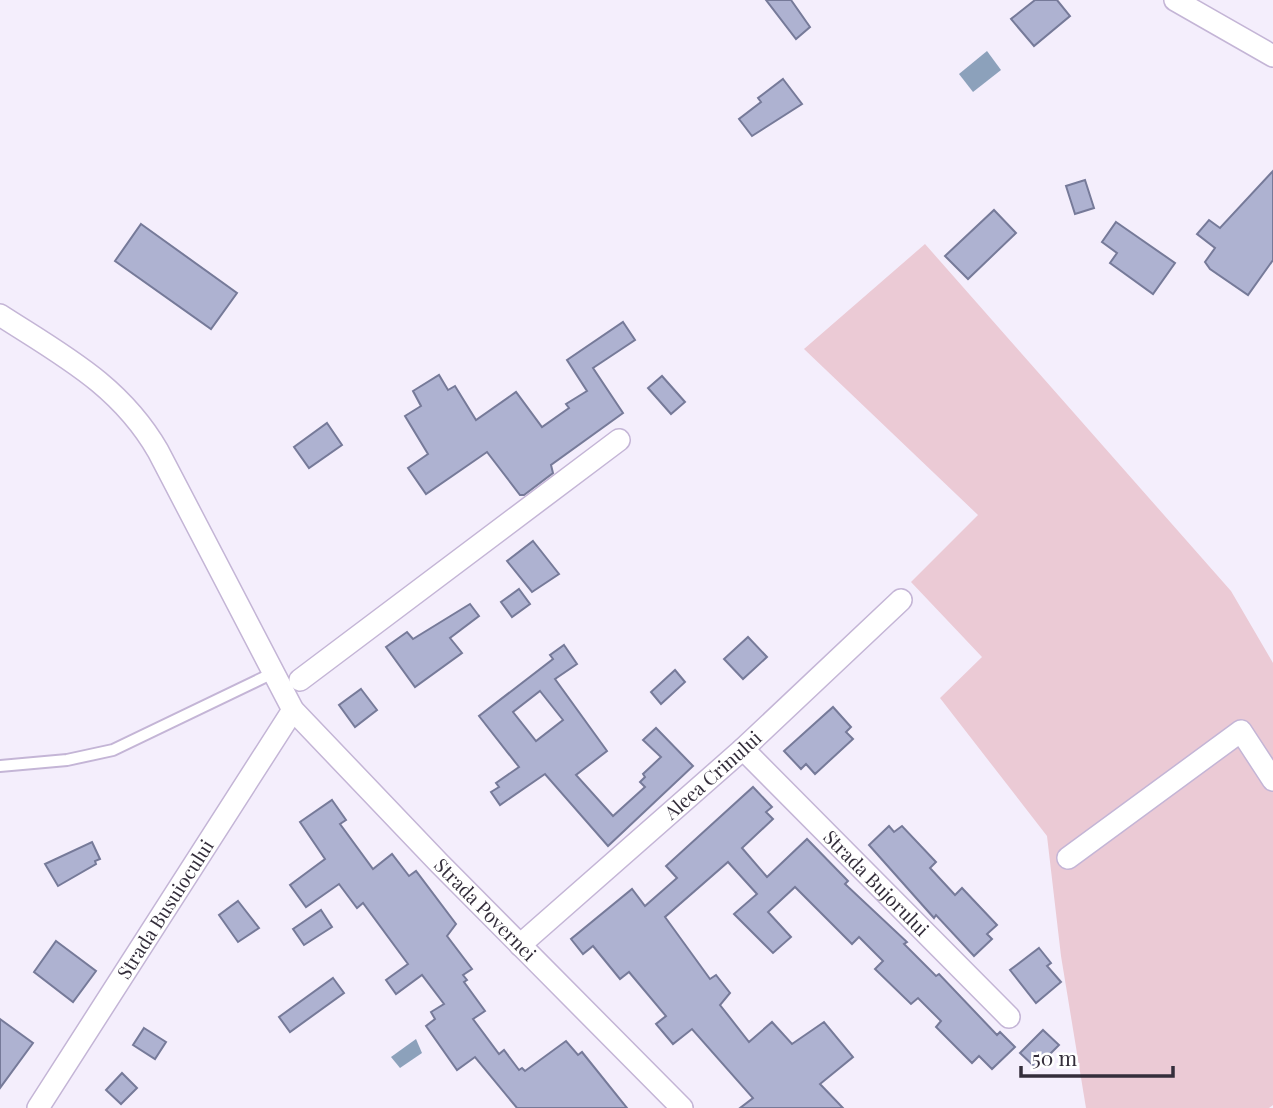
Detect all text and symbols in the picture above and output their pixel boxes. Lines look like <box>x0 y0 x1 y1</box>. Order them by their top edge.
street label: Aleea Crinului <box>657 724 767 825</box>
street label: Strada Bujorului <box>818 824 936 942</box>
street label: Strada Busuiocului <box>110 834 219 983</box>
street label: Strada Povernei <box>429 852 543 966</box>
scale bar <box>1021 1034 1173 1078</box>
text: 50 m <box>1032 1043 1078 1071</box>

